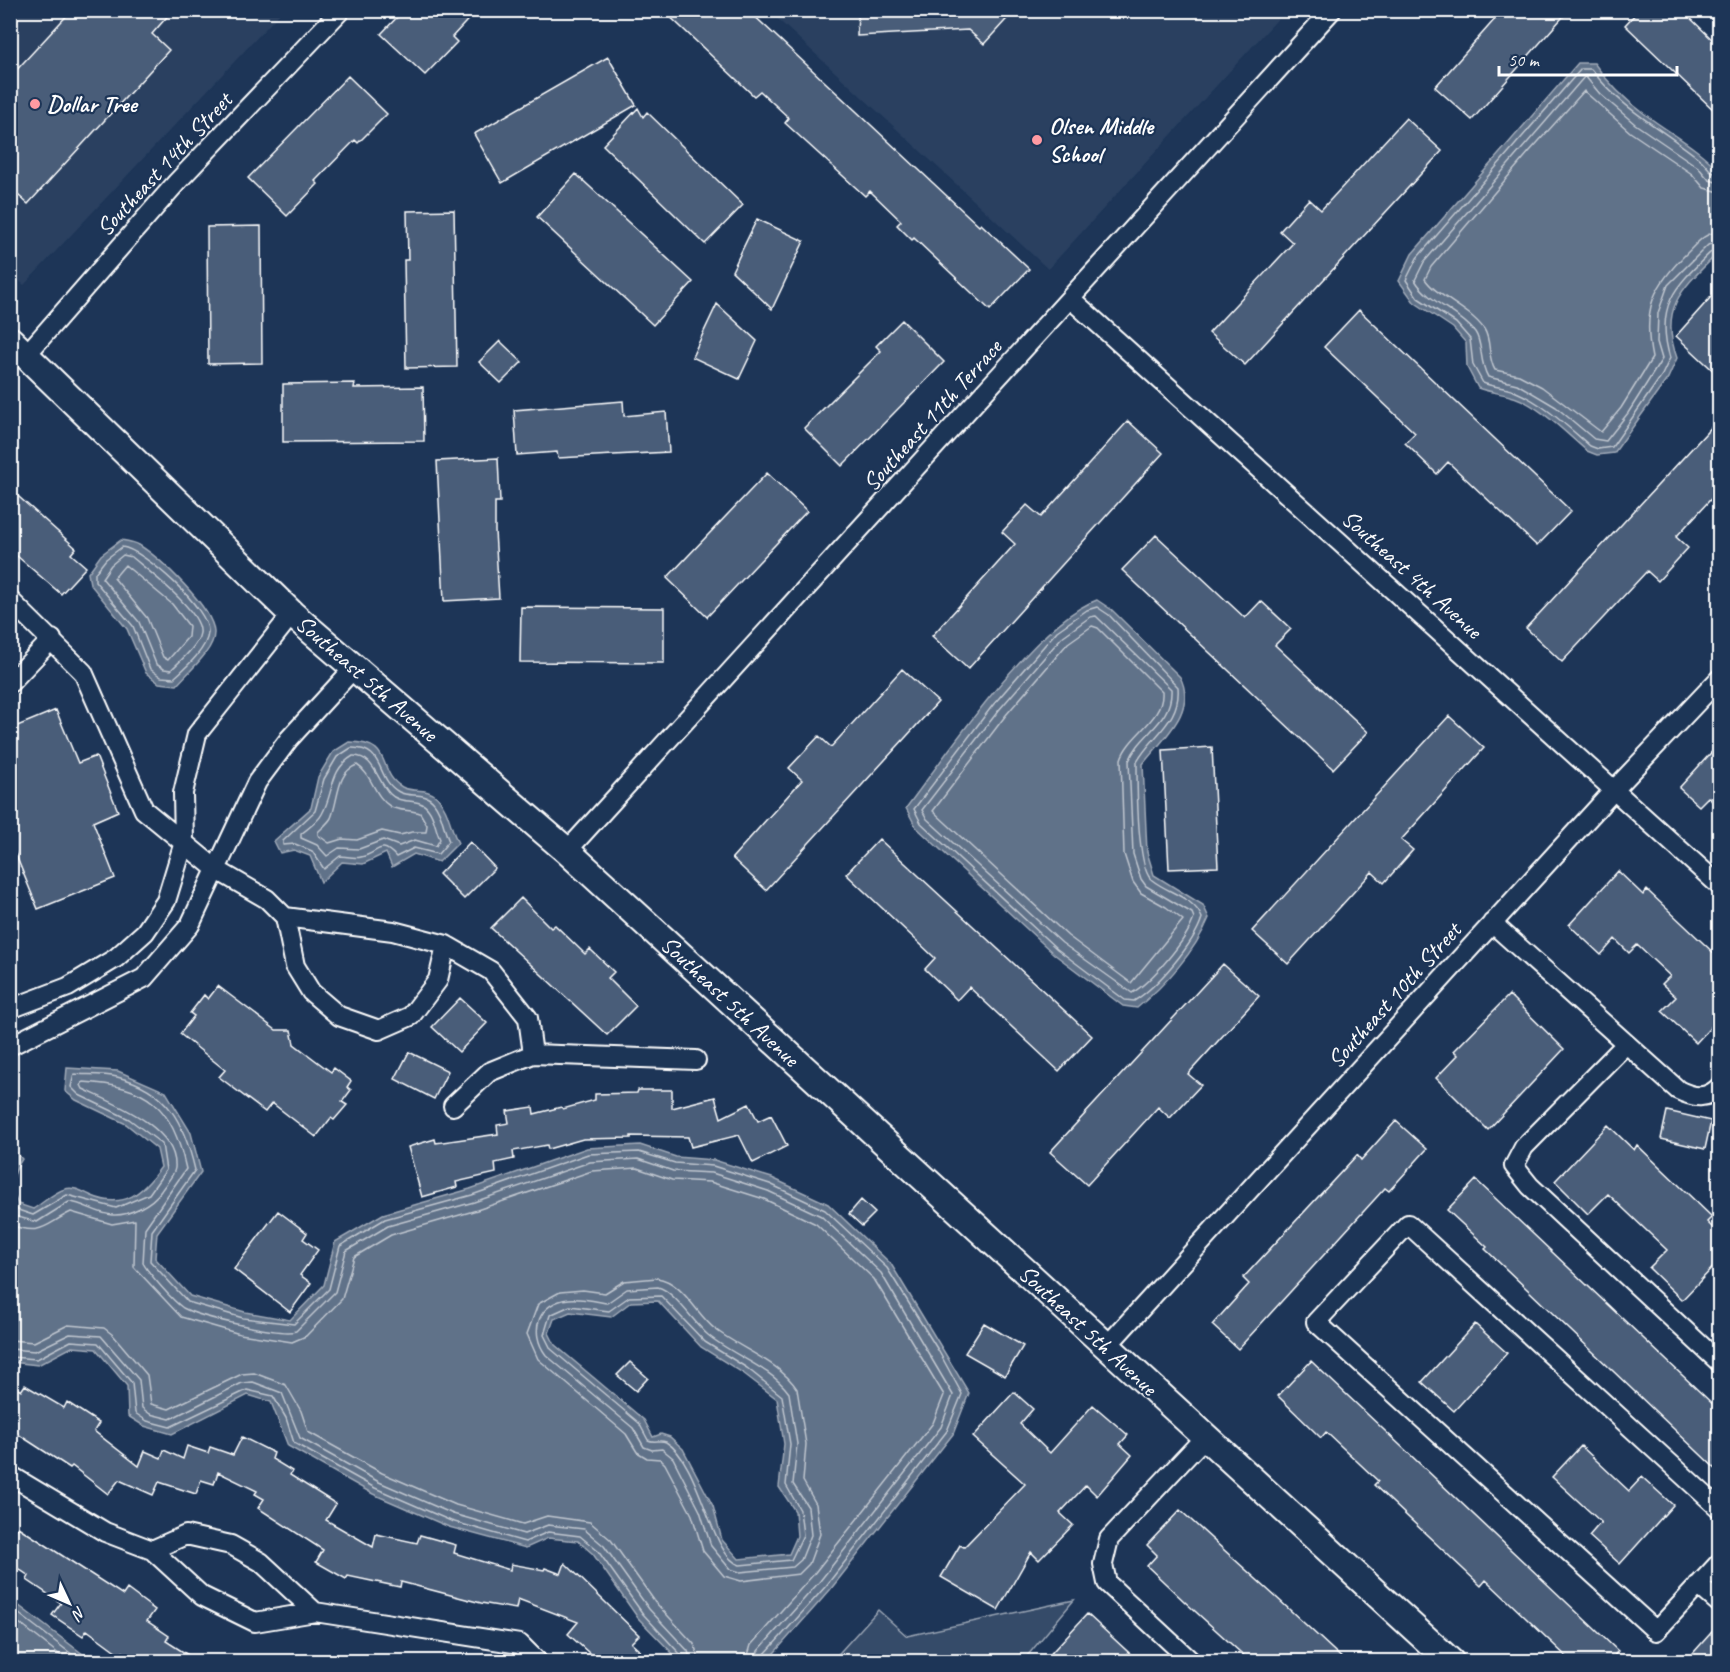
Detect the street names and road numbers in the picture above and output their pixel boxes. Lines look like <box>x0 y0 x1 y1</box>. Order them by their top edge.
street label: Southeast 14th Street <box>90 84 240 242</box>
street label: Southeast 11th Terrace <box>856 331 1009 497</box>
street label: Southeast 4th Avenue <box>1336 503 1490 646</box>
street label: Southeast 5th Avenue <box>290 608 446 749</box>
street label: Southeast 10th Street <box>1321 914 1469 1074</box>
street label: Southeast 5th Avenue <box>654 929 807 1074</box>
street label: Southeast 5th Avenue <box>1012 1258 1165 1403</box>

